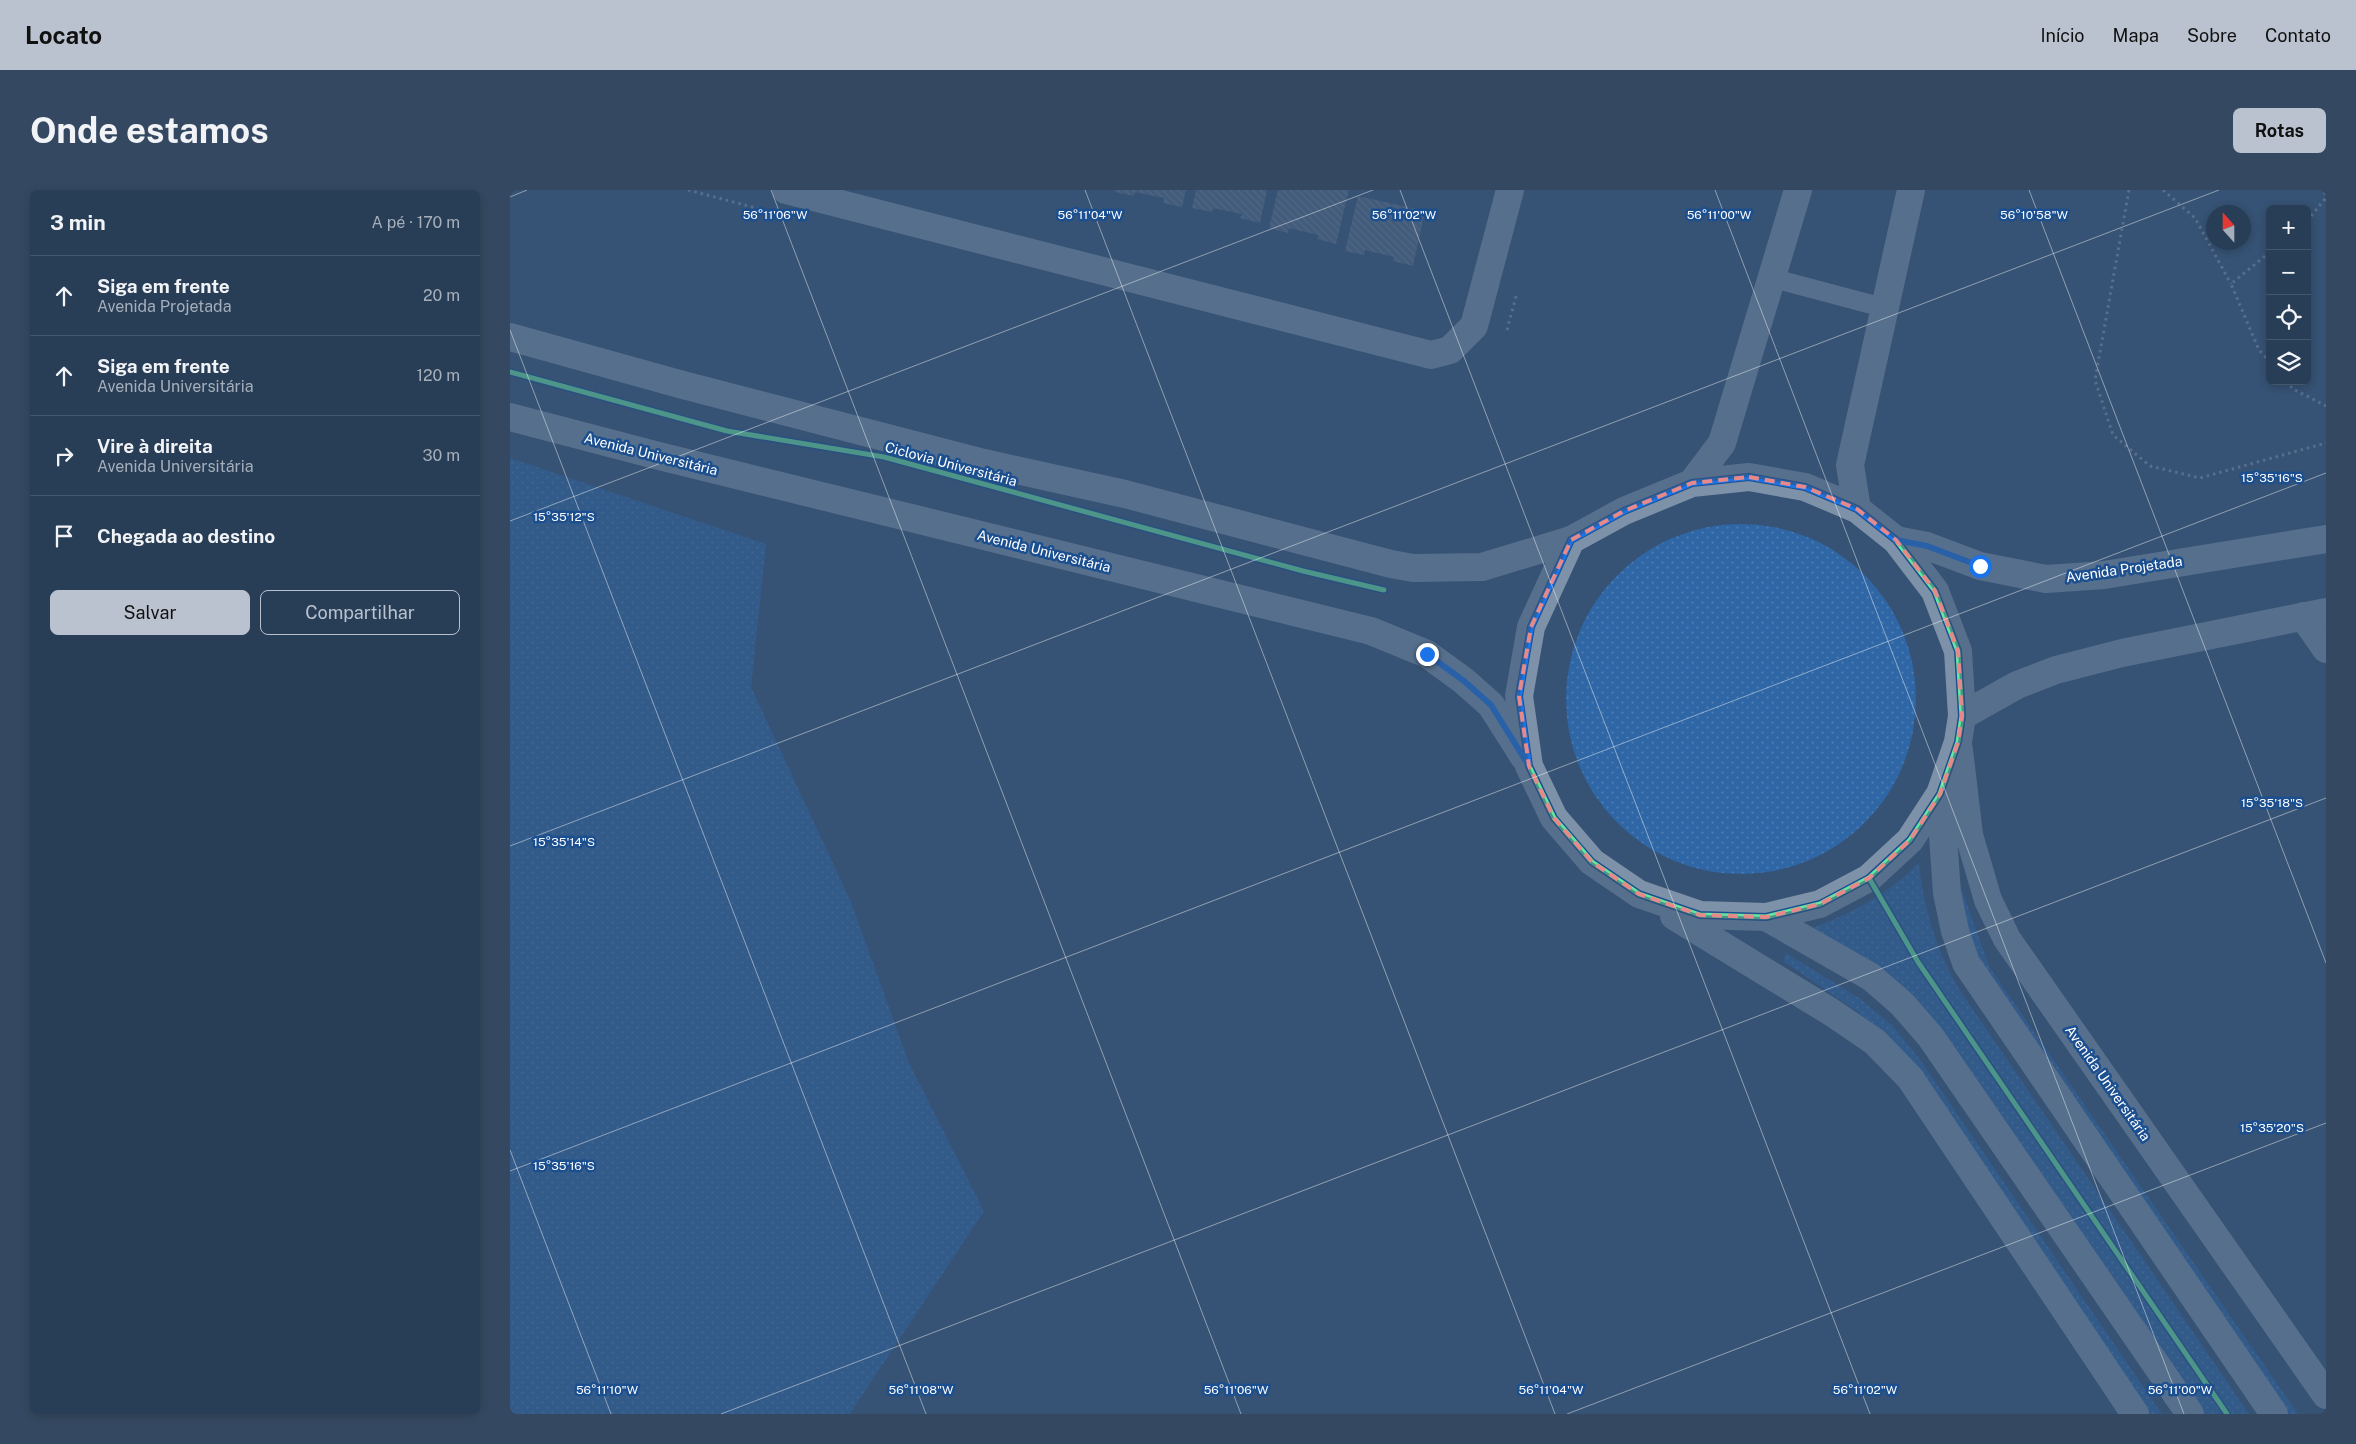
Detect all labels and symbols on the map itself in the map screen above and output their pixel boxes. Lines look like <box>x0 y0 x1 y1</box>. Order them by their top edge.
north arrow <box>2206 205 2251 250</box>
text: 56°11'06"W <box>743 208 808 222</box>
text: 56°11'04"W <box>1058 208 1123 222</box>
text: 56°11'02"W <box>1372 208 1437 222</box>
text: 56°11'00"W <box>1687 208 1752 222</box>
text: 56°10'58"W <box>2000 208 2069 222</box>
street label: Avenida Universitária <box>583 430 719 478</box>
street label: Ciclovia Universitária <box>883 439 1019 489</box>
text: 15°35'16"S <box>2241 471 2303 485</box>
text: 15°35'12"S <box>533 510 595 524</box>
street label: Avenida Universitária <box>976 527 1112 575</box>
street label: Avenida Projetada <box>2065 553 2183 585</box>
route start <box>1969 555 1992 578</box>
route end <box>1416 643 1439 666</box>
text: 15°35'18"S <box>2241 796 2303 810</box>
text: 15°35'14"S <box>533 835 595 849</box>
street label: Avenida Universitária <box>2062 1022 2154 1144</box>
text: 15°35'20"S <box>2240 1121 2304 1135</box>
text: 15°35'16"S <box>533 1159 595 1173</box>
text: 56°11'10"W <box>576 1383 639 1397</box>
text: 56°11'08"W <box>888 1383 954 1397</box>
text: 56°11'06"W <box>1204 1383 1269 1397</box>
text: 56°11'04"W <box>1519 1383 1584 1397</box>
text: 56°11'02"W <box>1833 1383 1898 1397</box>
text: 56°11'00"W <box>2148 1383 2213 1397</box>

